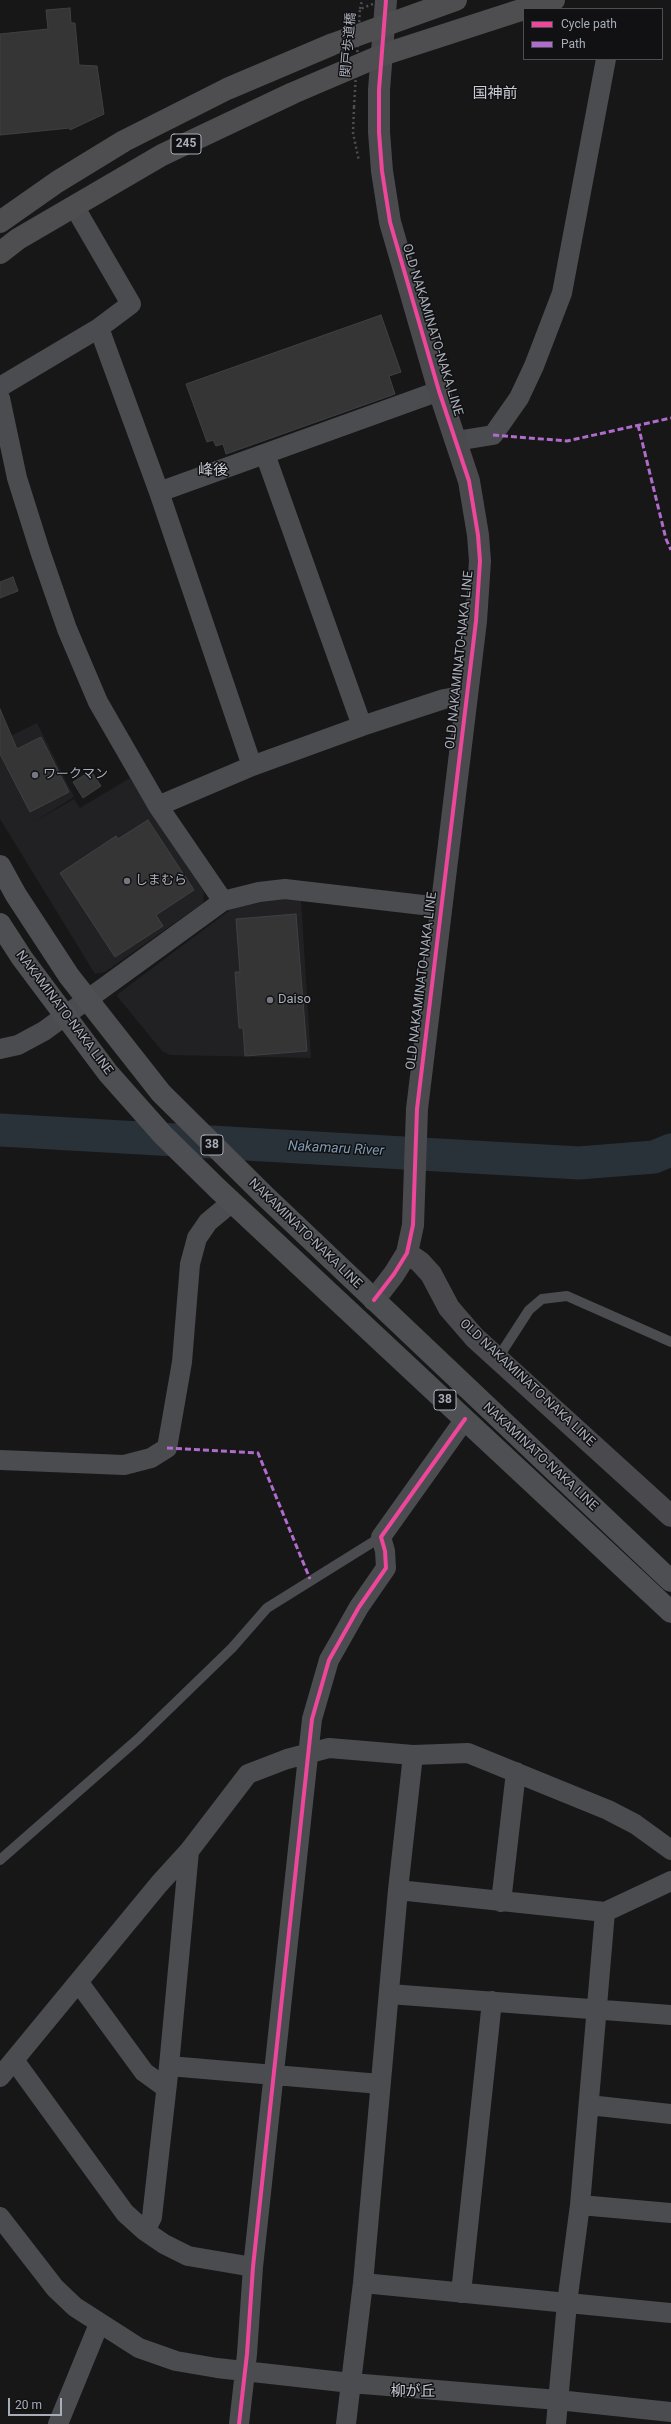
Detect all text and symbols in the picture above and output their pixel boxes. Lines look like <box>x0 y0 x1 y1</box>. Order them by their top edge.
legend <box>523 8 663 60</box>
street label: 関戸歩道橋 <box>338 12 360 78</box>
text: Cycle path <box>561 17 617 31</box>
text: Path <box>561 37 586 51</box>
district label: 国神前 <box>473 85 517 103</box>
road number: 245 <box>171 134 201 154</box>
street label: OLD NAKAMINATO-NAKA LINE <box>398 242 466 418</box>
district label: 峰後 <box>198 462 228 480</box>
street label: OLD NAKAMINATO-NAKA LINE <box>443 570 477 750</box>
place label: ワークマン <box>43 767 108 783</box>
marker: ワークマン <box>30 770 40 780</box>
place label: しまむら <box>135 873 187 889</box>
marker: しまむら <box>122 876 132 886</box>
street label: OLD NAKAMINATO-NAKA LINE <box>403 891 441 1071</box>
street label: NAKAMINATO-NAKA LINE <box>12 948 116 1078</box>
place label: Daiso <box>278 992 311 1008</box>
marker: Daiso <box>265 995 275 1005</box>
road number: 38 <box>201 1135 223 1155</box>
water label: Nakamaru River <box>288 1138 384 1160</box>
street label: NAKAMINATO-NAKA LINE <box>245 1176 365 1292</box>
street label: OLD NAKAMINATO-NAKA LINE <box>456 1316 598 1450</box>
road number: 38 <box>434 1390 456 1410</box>
street label: NAKAMINATO-NAKA LINE <box>479 1400 601 1514</box>
district label: 柳が丘 <box>391 2383 435 2401</box>
scale bar <box>10 2390 64 2416</box>
text: 20 m <box>15 2398 42 2412</box>

